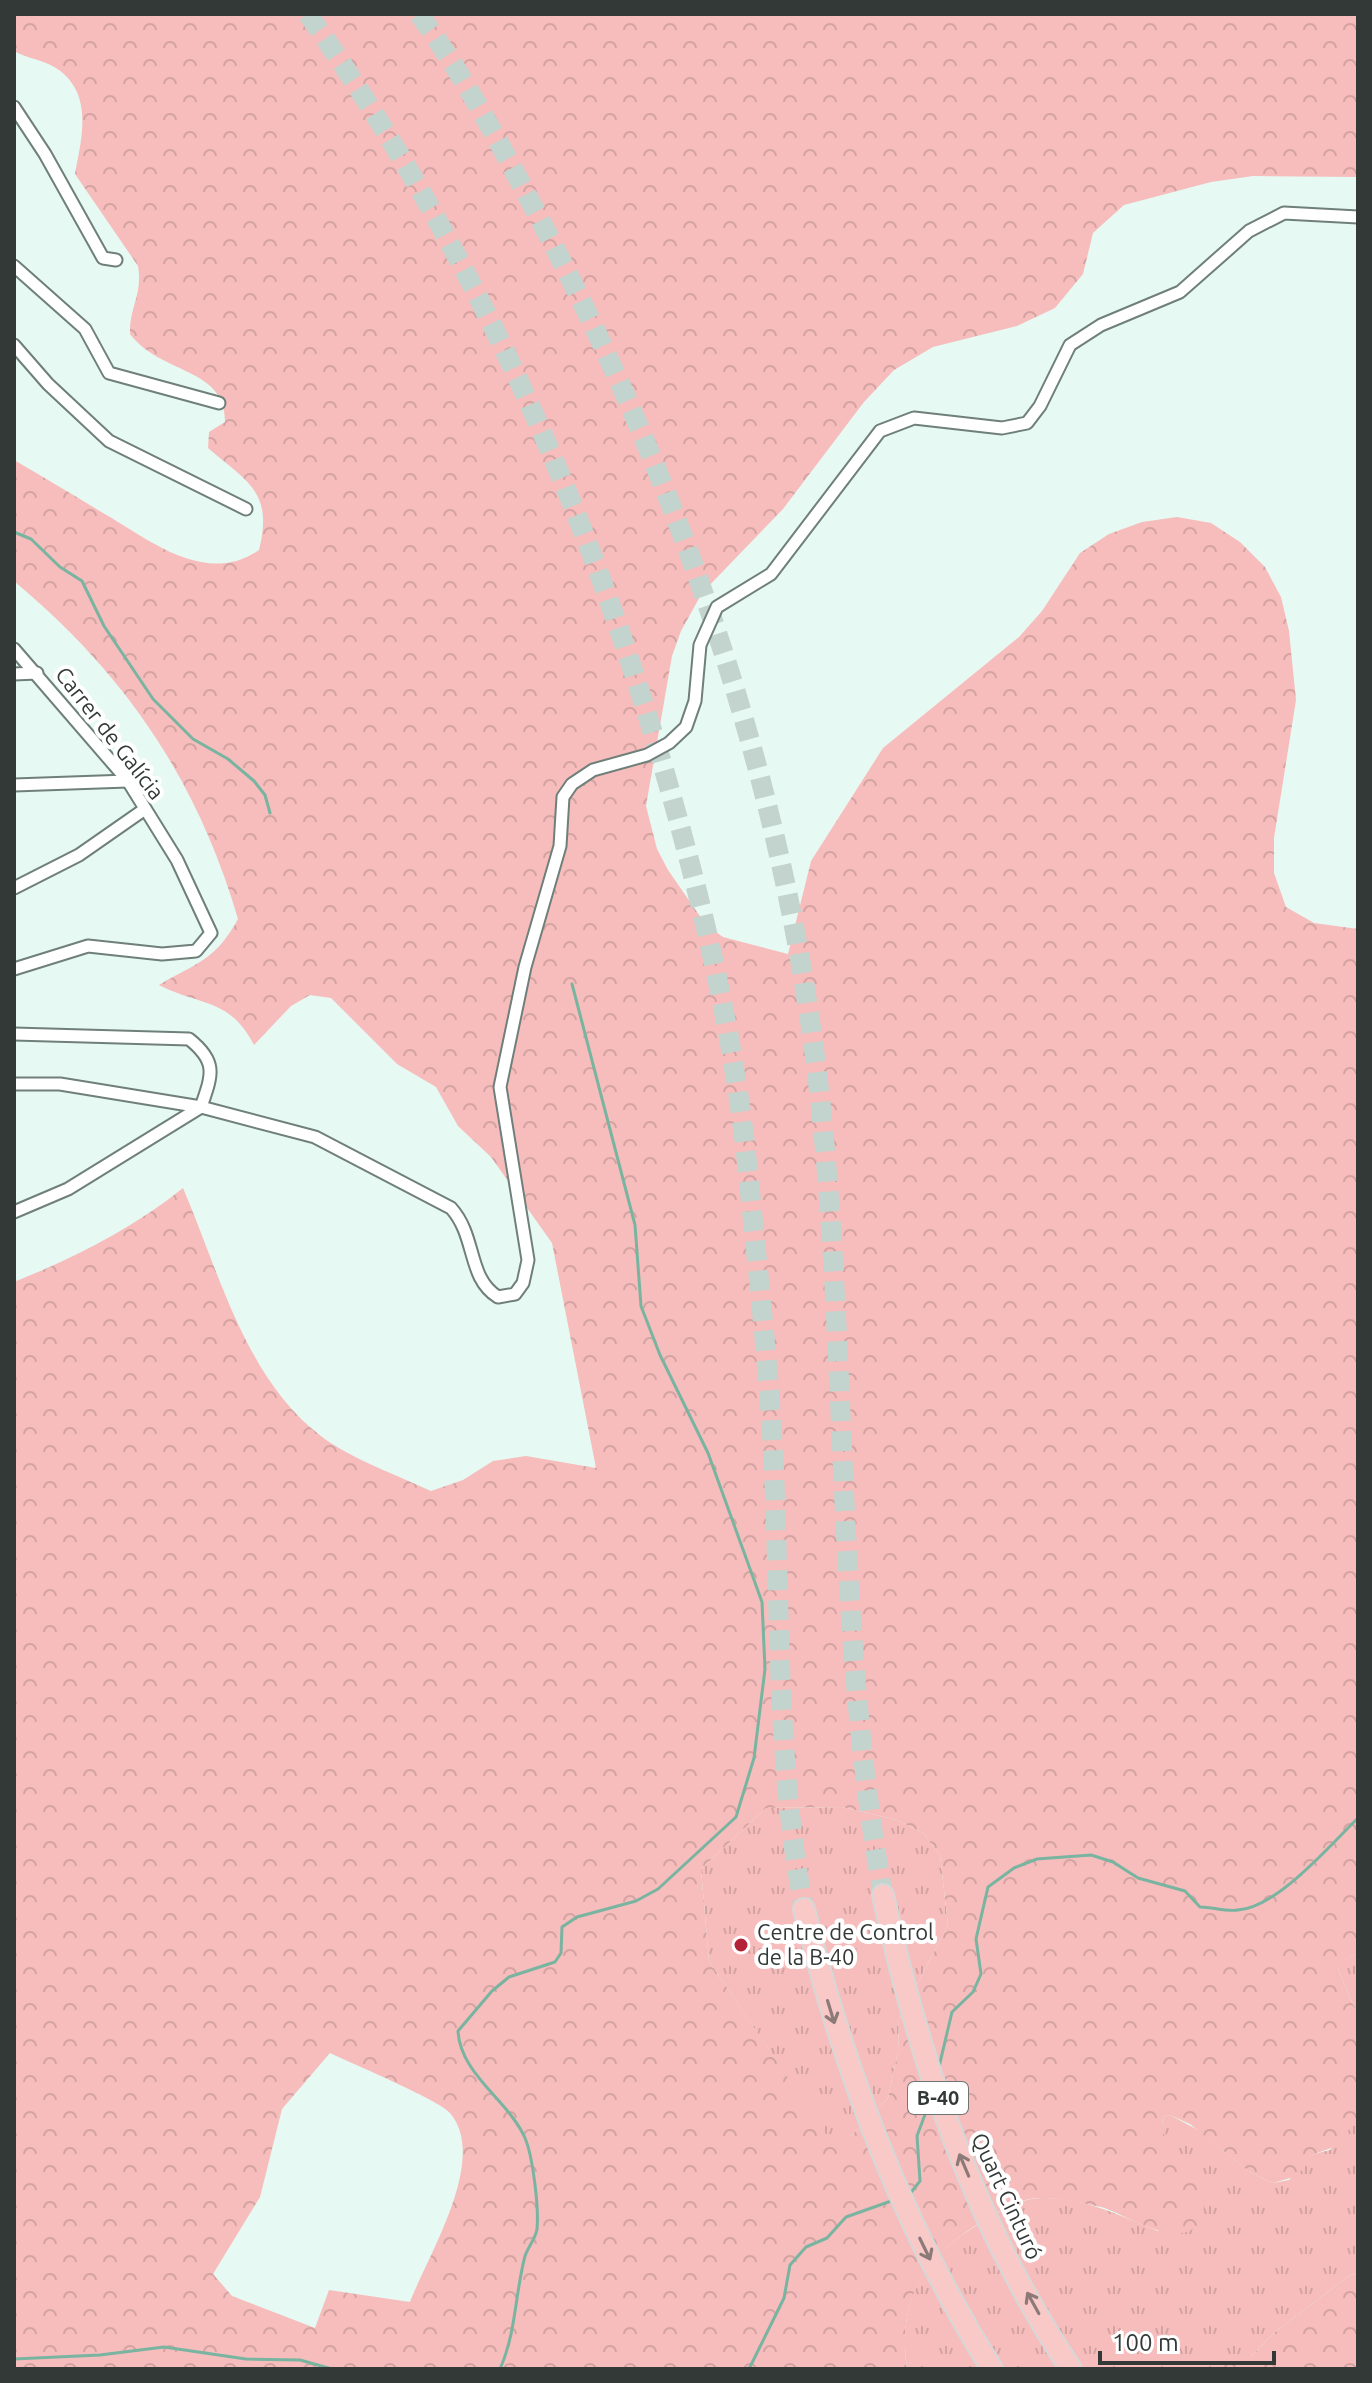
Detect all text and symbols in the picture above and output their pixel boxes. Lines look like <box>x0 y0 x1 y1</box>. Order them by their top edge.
street label: Carrer de Galícia <box>51 662 170 804</box>
place label: Centre de Control de la B-40 <box>757 1919 934 1969</box>
marker: Centre de Control de la B-40 <box>732 1936 750 1954</box>
one-way arrow <box>824 1998 839 2024</box>
road number: B-40 <box>908 2082 968 2114</box>
street label: Quart Cinturó <box>967 2129 1048 2263</box>
one-way arrow <box>956 2153 971 2178</box>
one-way arrow <box>918 2237 933 2261</box>
one-way arrow <box>1025 2292 1041 2315</box>
scale bar <box>1100 2315 1274 2365</box>
text: 100 m <box>1112 2329 1179 2356</box>

